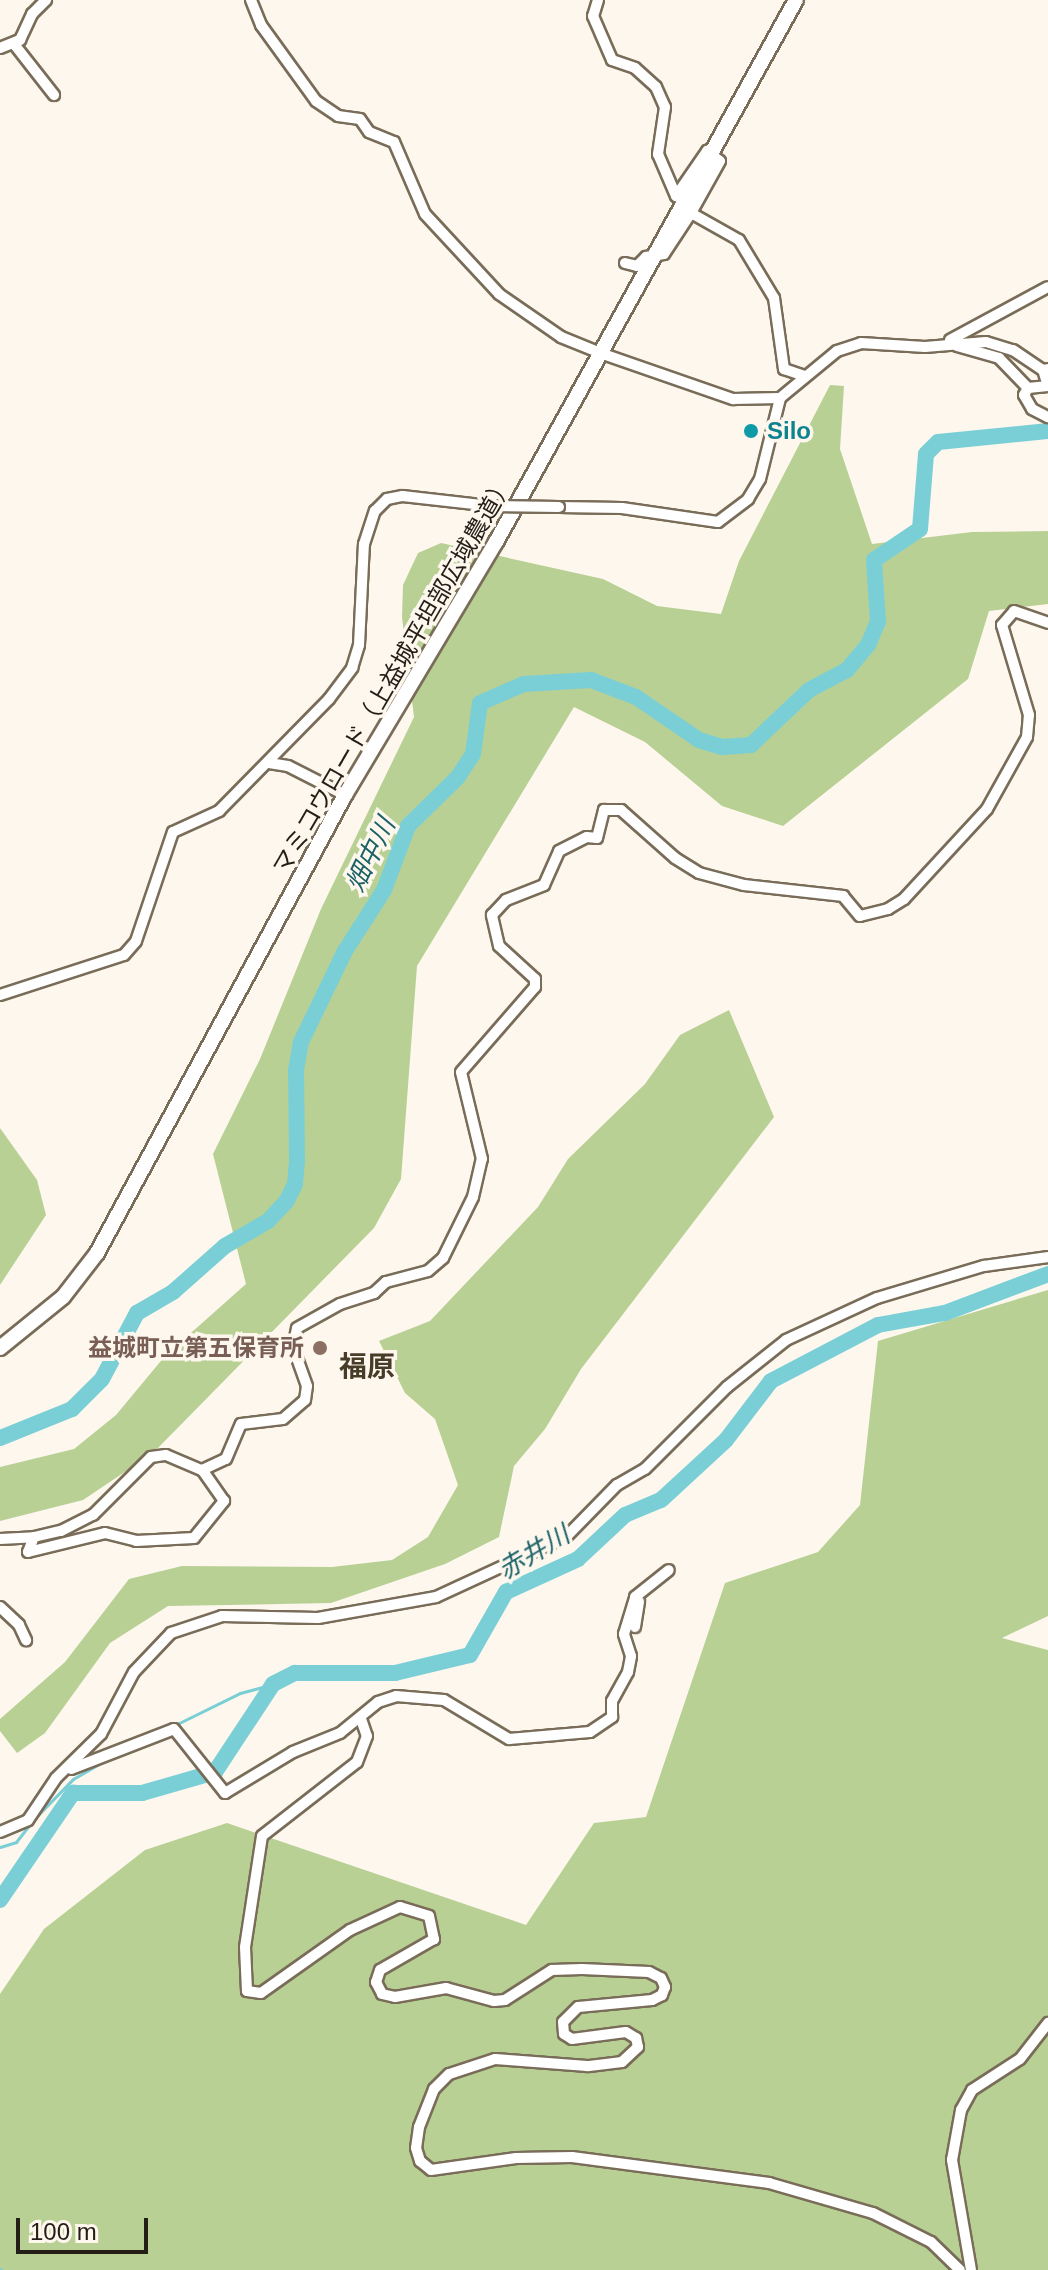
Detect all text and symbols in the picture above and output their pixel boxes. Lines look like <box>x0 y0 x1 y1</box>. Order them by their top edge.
place label: Silo <box>767 417 811 445</box>
marker: Silo <box>742 422 760 440</box>
street label: マミコウロード（上益城平坦部広域農道） <box>267 470 519 880</box>
water label: 畑中川 <box>340 813 402 897</box>
place label: 益城町立第五保育所 <box>88 1334 304 1362</box>
marker: 益城町立第五保育所 <box>311 1339 329 1357</box>
district label: 福原 <box>339 1350 395 1384</box>
water label: 赤井川 <box>493 1520 575 1586</box>
scale bar <box>20 2202 152 2252</box>
text: 100 m <box>30 2218 97 2245</box>

